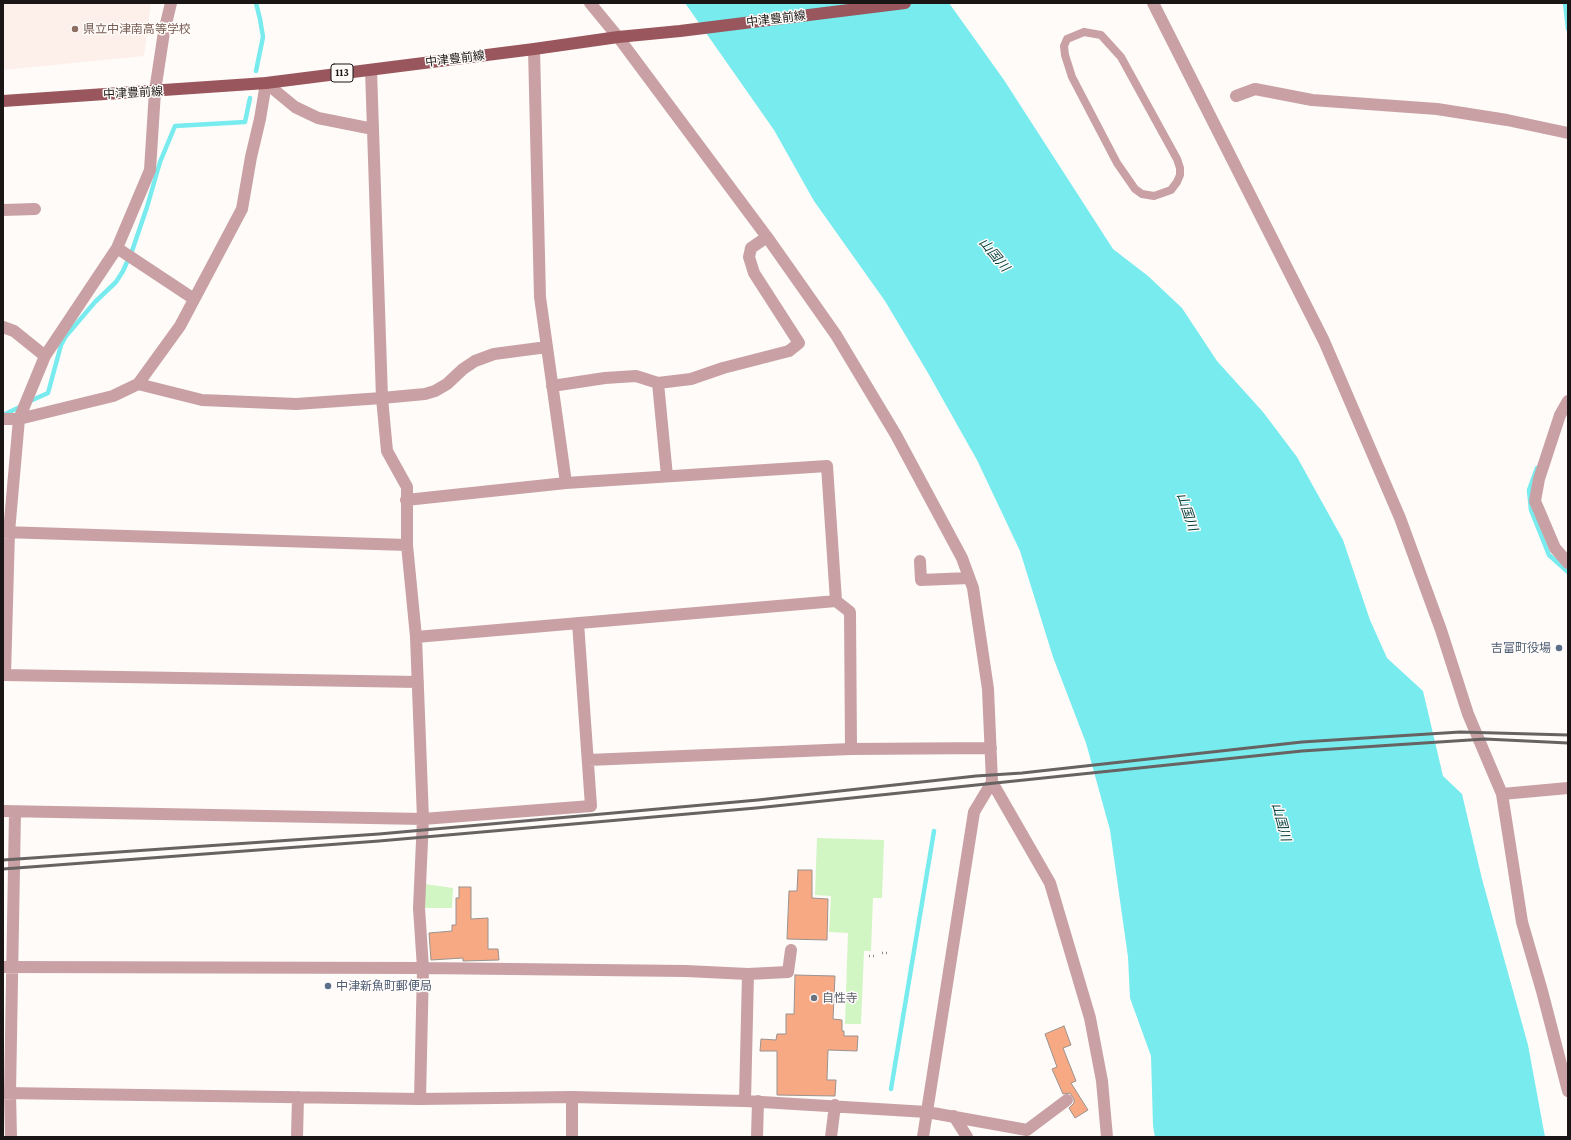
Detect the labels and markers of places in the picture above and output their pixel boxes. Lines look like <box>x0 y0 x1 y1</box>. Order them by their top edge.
place label: 県立中津南高等学校 <box>83 22 191 36</box>
marker: 県立中津南高等学校 <box>70 24 80 34</box>
place label: 吉富町役場 <box>1491 641 1551 655</box>
marker: 吉富町役場 <box>1554 643 1564 653</box>
place label: 中津新魚町郵便局 <box>336 979 432 993</box>
marker: 中津新魚町郵便局 <box>323 981 333 991</box>
place label: 自性寺 <box>822 991 858 1005</box>
marker: 自性寺 <box>809 993 819 1003</box>

